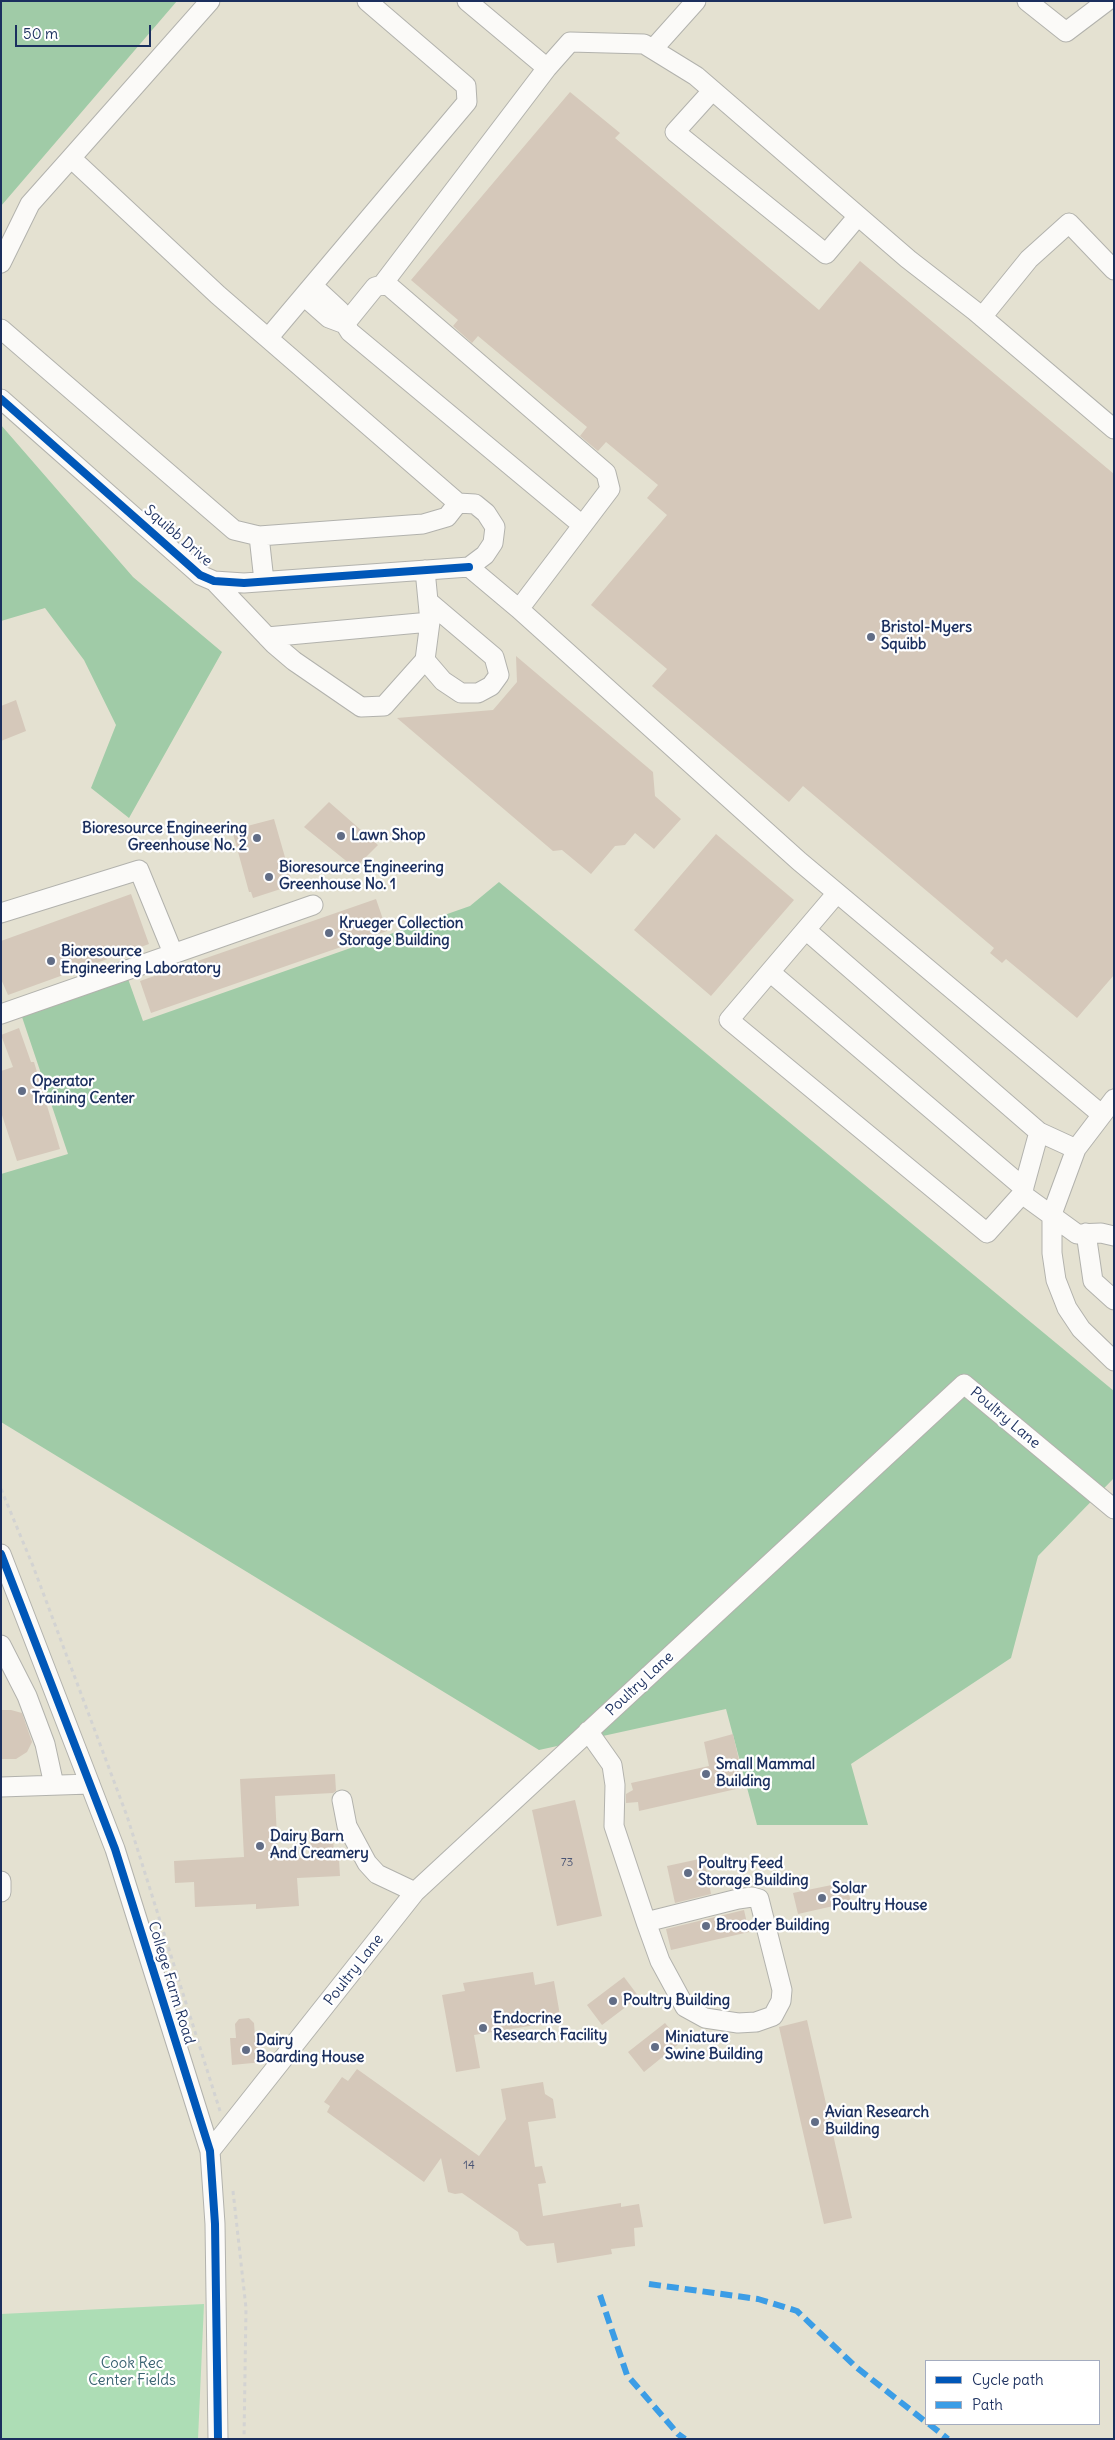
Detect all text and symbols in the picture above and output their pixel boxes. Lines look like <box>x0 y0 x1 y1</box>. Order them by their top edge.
scale bar <box>18 15 154 47</box>
text: 50 m <box>23 24 58 43</box>
street label: Squibb Drive <box>140 502 216 570</box>
place label: Bristol-Myers Squibb <box>881 619 972 654</box>
marker: Bristol-Myers Squibb <box>865 631 877 643</box>
place label: Bioresource Engineering Greenhouse No. 2 <box>82 820 247 855</box>
place label: Lawn Shop <box>351 827 426 845</box>
marker: Lawn Shop <box>335 830 347 842</box>
marker: Bioresource Engineering Greenhouse No. 2 <box>251 832 263 844</box>
place label: Bioresource Engineering Greenhouse No. 1 <box>279 859 444 894</box>
marker: Bioresource Engineering Greenhouse No. 1 <box>263 871 275 883</box>
place label: Krueger Collection Storage Building <box>339 915 463 950</box>
marker: Krueger Collection Storage Building <box>323 927 335 939</box>
place label: Bioresource Engineering Laboratory <box>61 943 221 978</box>
marker: Bioresource Engineering Laboratory <box>45 955 57 967</box>
place label: Operator Training Center <box>32 1073 135 1108</box>
marker: Operator Training Center <box>16 1085 28 1097</box>
street label: Poultry Lane <box>966 1383 1044 1453</box>
street label: Poultry Lane <box>602 1648 678 1720</box>
place label: Small Mammal Building <box>716 1756 815 1791</box>
marker: Small Mammal Building <box>700 1768 712 1780</box>
place label: Dairy Barn And Creamery <box>270 1828 369 1863</box>
marker: Dairy Barn And Creamery <box>254 1840 266 1852</box>
place label: Poultry Feed Storage Building <box>698 1855 809 1890</box>
house number: 73 <box>561 1856 573 1870</box>
marker: Poultry Feed Storage Building <box>682 1867 694 1879</box>
place label: Solar Poultry House <box>832 1880 927 1915</box>
marker: Solar Poultry House <box>816 1892 828 1904</box>
place label: Brooder Building <box>716 1917 830 1935</box>
street label: College Farm Road <box>144 1919 198 2047</box>
marker: Brooder Building <box>700 1920 712 1932</box>
street label: Poultry Lane <box>320 1931 388 2009</box>
place label: Poultry Building <box>623 1992 730 2010</box>
marker: Poultry Building <box>607 1995 619 2007</box>
place label: Endocrine Research Facility <box>493 2010 607 2045</box>
marker: Endocrine Research Facility <box>477 2022 489 2034</box>
place label: Miniature Swine Building <box>665 2029 763 2064</box>
place label: Dairy Boarding House <box>256 2032 364 2067</box>
marker: Miniature Swine Building <box>649 2041 661 2053</box>
marker: Dairy Boarding House <box>240 2044 252 2056</box>
place label: Avian Research Building <box>825 2104 929 2139</box>
marker: Avian Research Building <box>809 2116 821 2128</box>
house number: 14 <box>463 2159 475 2173</box>
park label: Cook Rec Center Fields <box>88 2355 176 2390</box>
legend <box>925 2360 1100 2425</box>
text: Cycle path <box>972 2370 1044 2389</box>
text: Path <box>972 2395 1003 2414</box>

